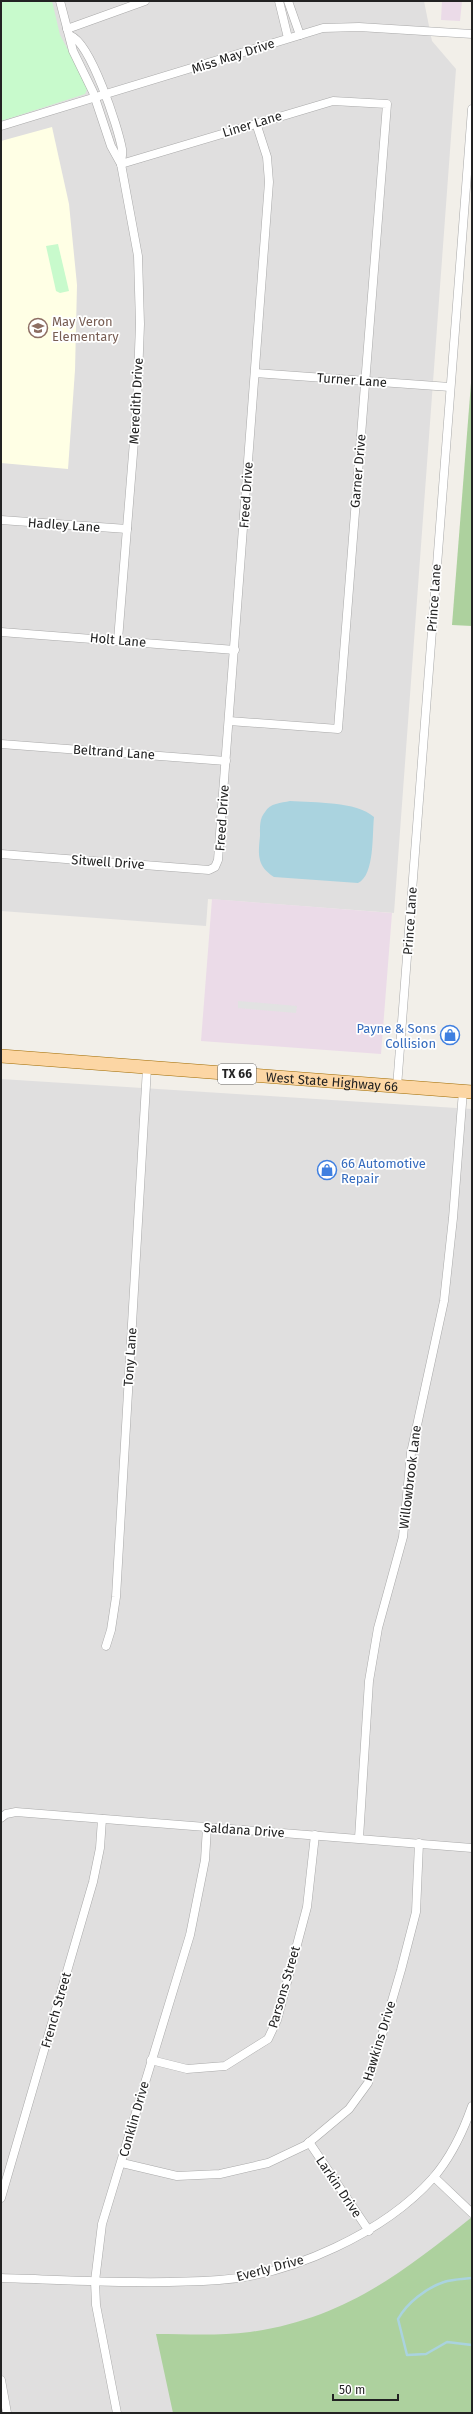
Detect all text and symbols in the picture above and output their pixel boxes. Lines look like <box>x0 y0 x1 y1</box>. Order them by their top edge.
street label: Miss May Drive <box>190 35 276 77</box>
street label: Liner Lane <box>220 108 284 140</box>
place label: May Veron Elementary <box>52 314 119 344</box>
school or university icon: May Veron Elementary <box>27 317 49 339</box>
street label: Meredith Drive <box>126 357 146 445</box>
street label: Turner Lane <box>317 370 387 390</box>
street label: Garner Drive <box>347 434 369 508</box>
street label: Freed Drive <box>236 461 256 529</box>
street label: Hadley Lane <box>27 515 101 535</box>
street label: Prince Lane <box>424 563 444 633</box>
street label: Holt Lane <box>89 630 147 650</box>
street label: Beltrand Lane <box>73 742 155 762</box>
street label: Freed Drive <box>212 784 232 852</box>
street label: Sitwell Drive <box>71 852 145 872</box>
street label: Prince Lane <box>400 886 420 956</box>
place label: Payne & Sons Collision <box>356 1021 436 1051</box>
shop icon: Payne & Sons Collision <box>439 1024 461 1046</box>
road number: TX 66 <box>218 1064 256 1084</box>
street label: West State Highway 66 <box>265 1069 399 1094</box>
place label: 66 Automotive Repair <box>341 1156 426 1186</box>
shop icon: 66 Automotive Repair <box>316 1159 338 1181</box>
street label: Tony Lane <box>120 1327 140 1387</box>
street label: Willowbrook Lane <box>396 1424 424 1530</box>
street label: Saldana Drive <box>203 1820 285 1840</box>
street label: Parsons Street <box>265 1944 303 2030</box>
street label: French Street <box>38 1970 74 2049</box>
street label: Hawkins Drive <box>360 1999 398 2083</box>
street label: Conklin Drive <box>116 2079 152 2159</box>
street label: Larkin Drive <box>313 2154 365 2220</box>
street label: Everly Drive <box>235 2252 305 2284</box>
scale bar <box>333 2376 398 2402</box>
text: 50 m <box>339 2383 365 2397</box>

